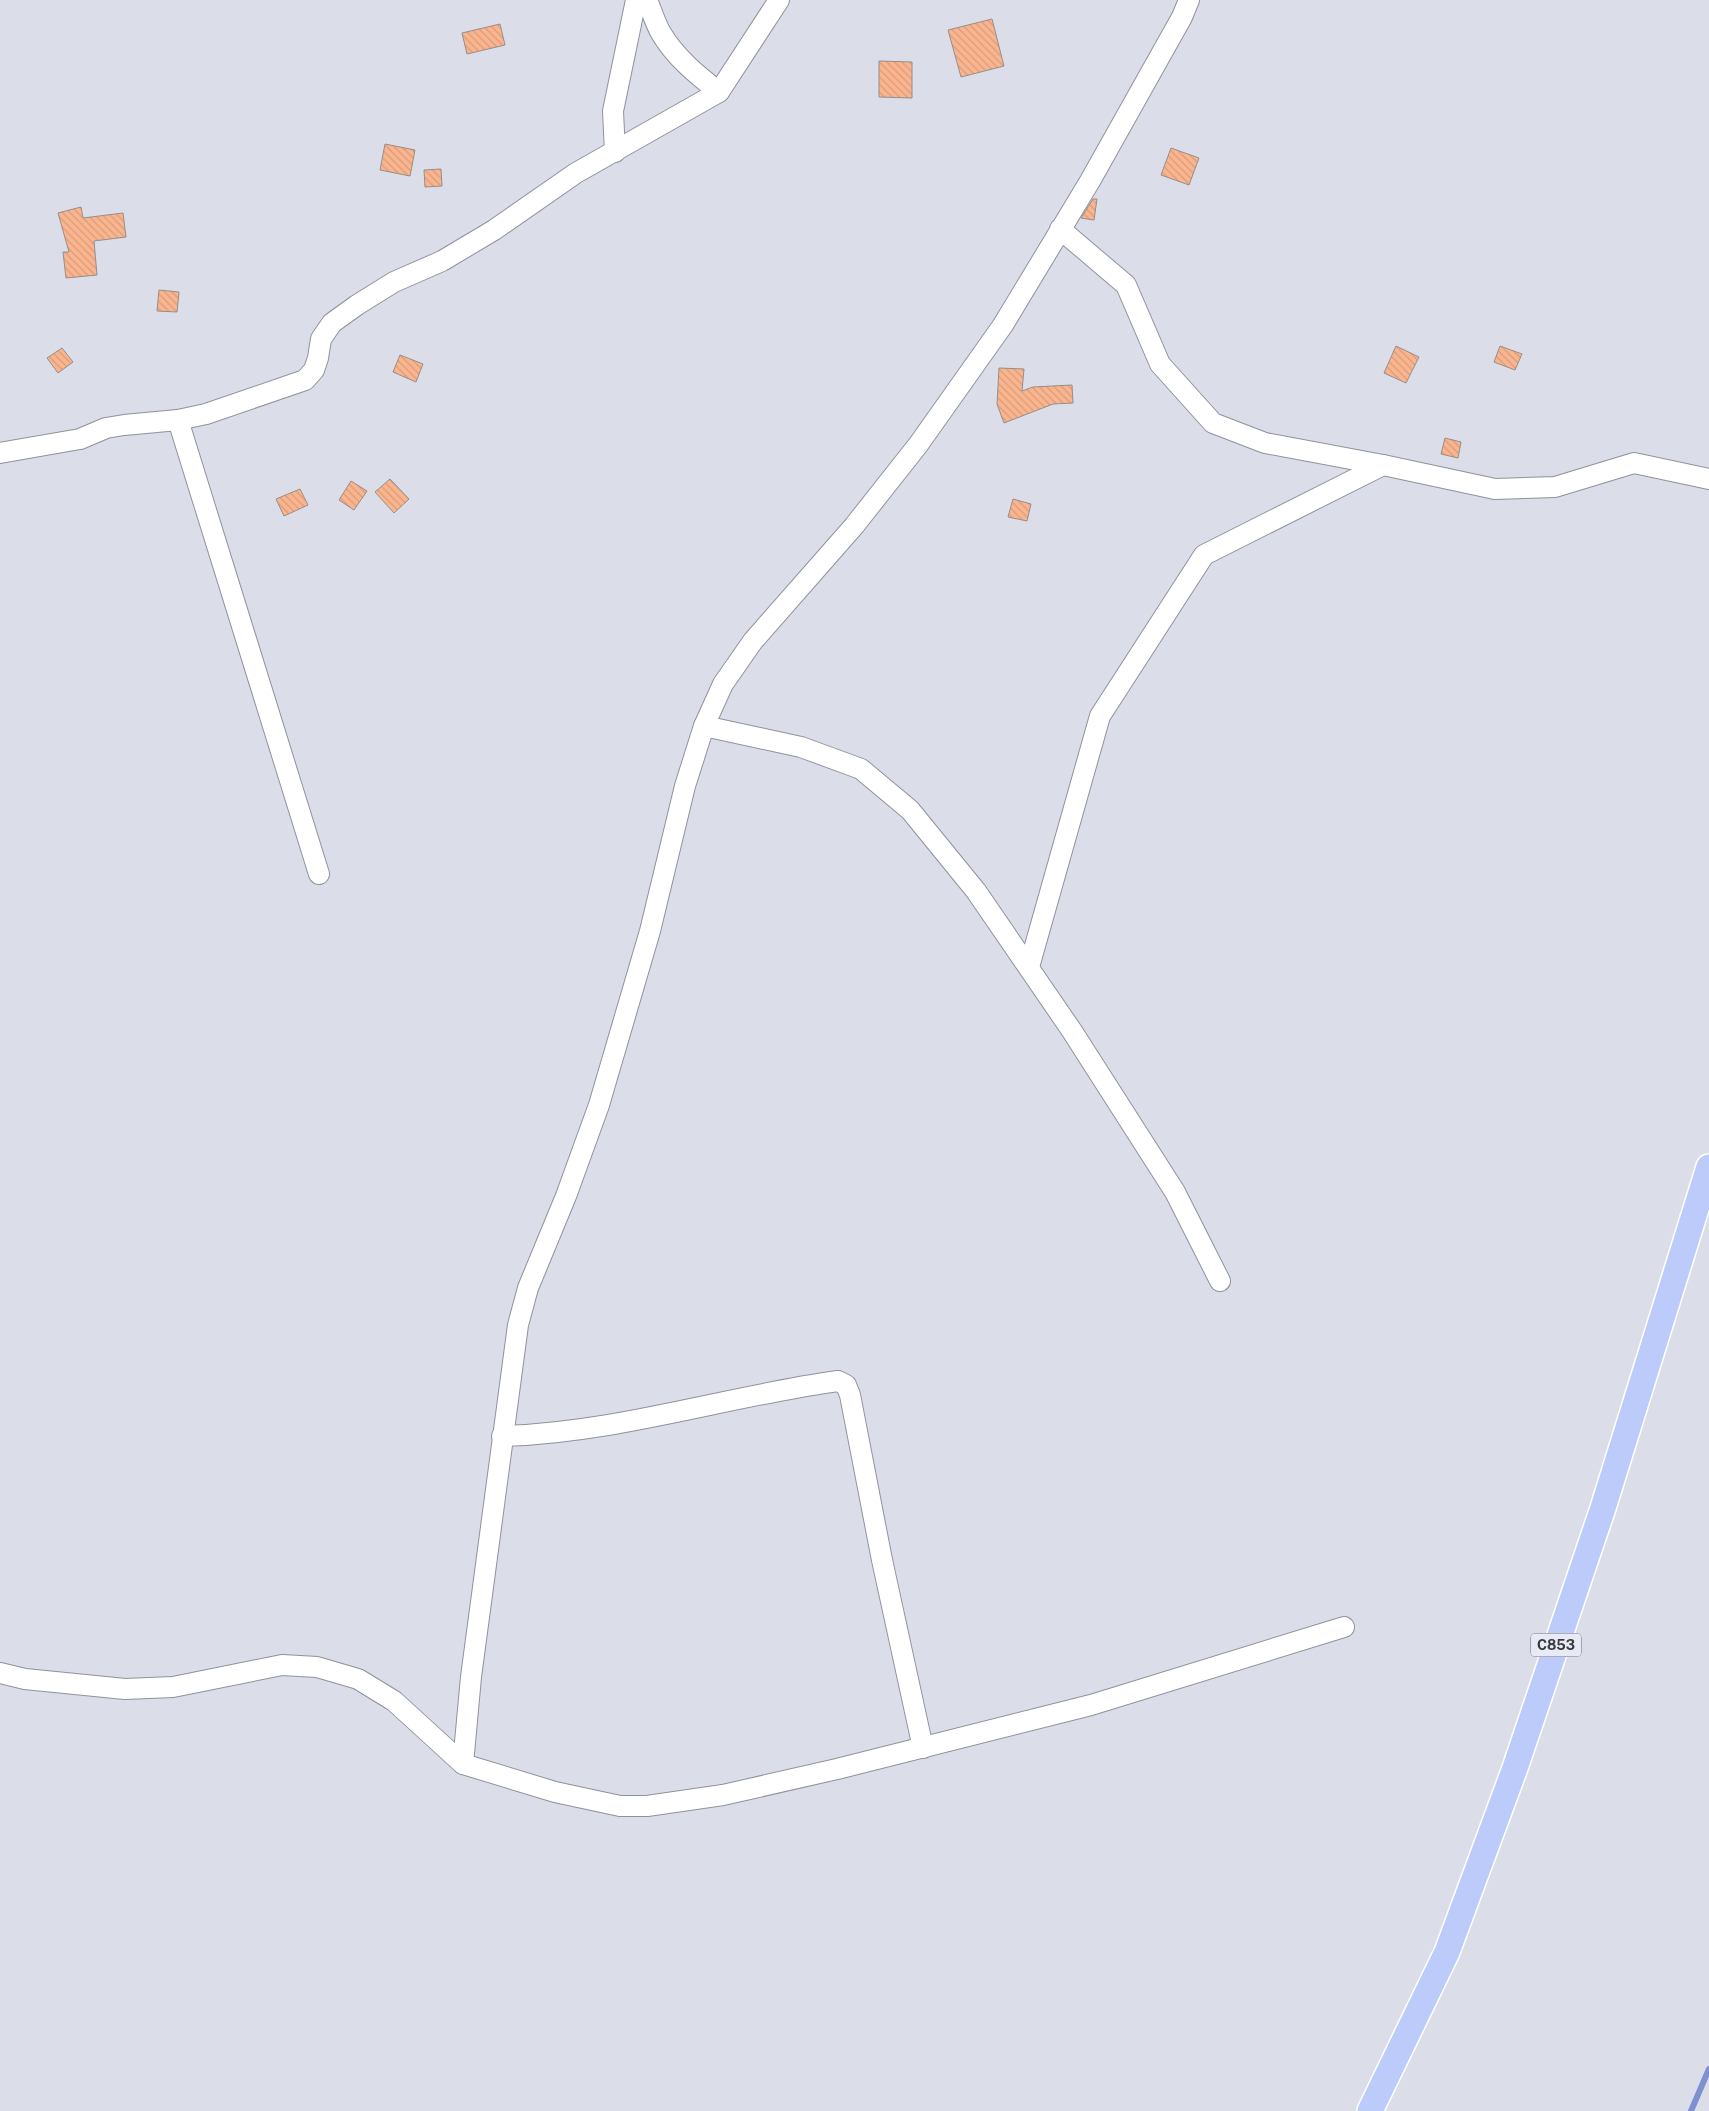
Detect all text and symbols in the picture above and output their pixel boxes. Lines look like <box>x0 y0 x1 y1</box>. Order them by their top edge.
road number: C853 <box>1531 1634 1581 1656</box>

